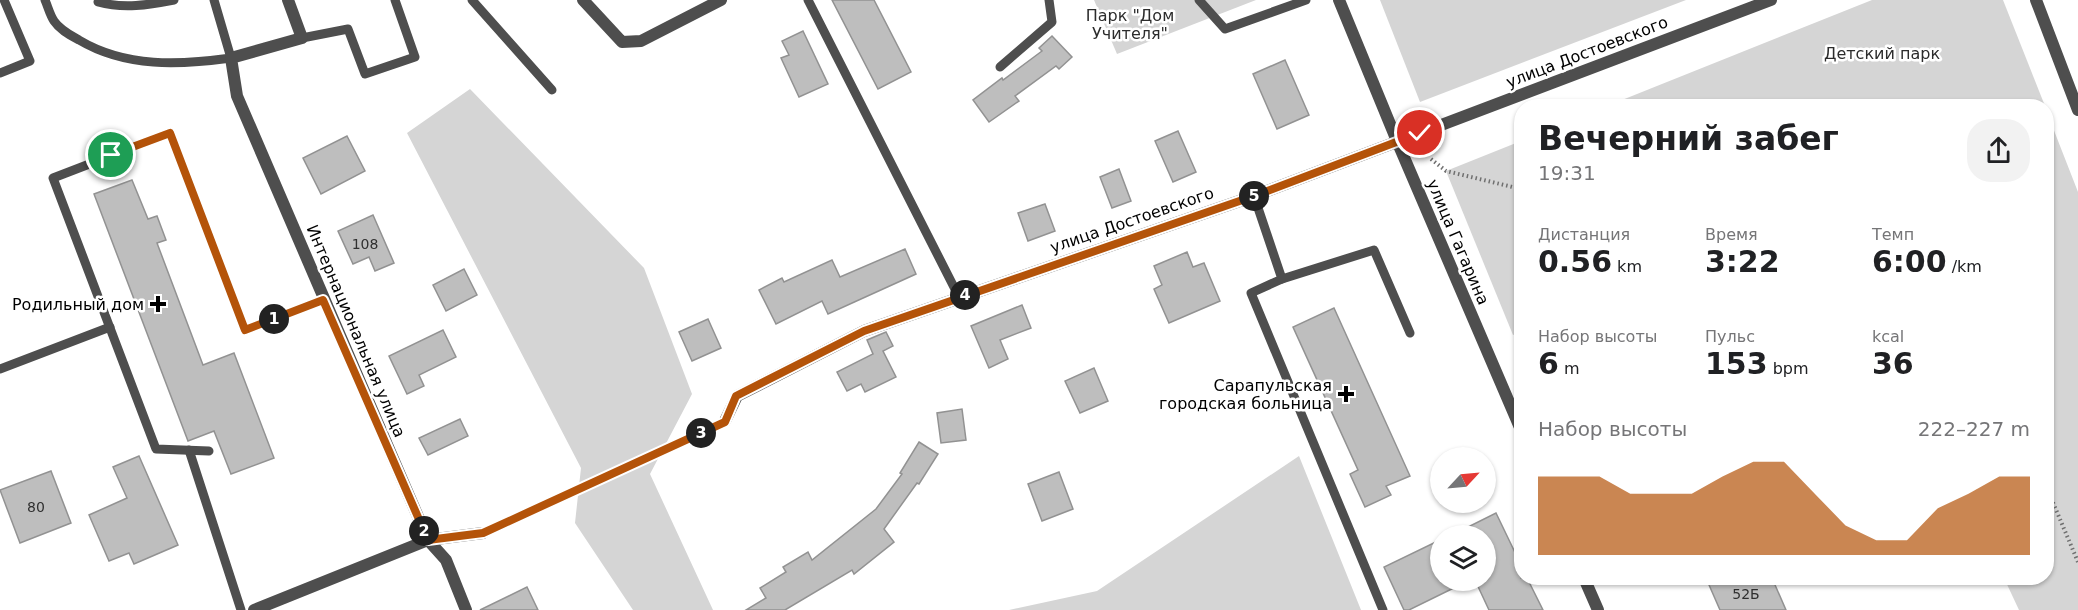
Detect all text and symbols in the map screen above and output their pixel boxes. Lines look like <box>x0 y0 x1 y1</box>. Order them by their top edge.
park label: Парк "Дом Учителя" <box>1086 6 1174 43</box>
street label: улица Достоевского <box>1503 12 1671 92</box>
park label: Детский парк <box>1824 44 1940 63</box>
pin <box>1394 107 1445 158</box>
icon: check <box>1403 116 1436 149</box>
text: Вечерний забег <box>1538 119 1839 158</box>
button: share <box>1967 119 2030 182</box>
pin <box>85 129 136 180</box>
icon: arrive <box>94 138 127 171</box>
text: 19:31 <box>1538 161 1596 185</box>
street label: улица Гагарина <box>1423 176 1493 308</box>
pin: 5 <box>1239 181 1269 211</box>
street label: улица Достоевского <box>1048 183 1216 257</box>
text: 5 <box>1248 186 1260 205</box>
street label: Интернациональная улица <box>303 222 409 440</box>
text: Дистанция <box>1538 225 1630 244</box>
text: Время <box>1705 225 1758 244</box>
text: Темп <box>1872 225 1914 244</box>
house number: 108 <box>352 236 378 252</box>
text: 0.56 <box>1538 244 1612 279</box>
text: 3:22 <box>1705 244 1780 279</box>
text: 6:00 <box>1872 244 1947 279</box>
text: km <box>1612 257 1642 276</box>
text: /km <box>1947 257 1982 276</box>
pin: 4 <box>950 280 980 310</box>
text: 4 <box>959 285 971 304</box>
place label: Родильный дом <box>12 295 144 314</box>
marker: Родильный дом <box>149 295 167 313</box>
pin: 1 <box>259 304 289 334</box>
text: 1 <box>268 309 280 328</box>
text: Набор высоты <box>1538 327 1657 346</box>
text: Пульс <box>1705 327 1755 346</box>
text: kcal <box>1872 327 1904 346</box>
text: 6 <box>1538 346 1559 381</box>
text: 153 <box>1705 346 1768 381</box>
text: 36 <box>1872 346 1914 381</box>
text: m <box>1559 359 1580 378</box>
text: bpm <box>1768 359 1809 378</box>
place label: Сарапульская городская больница <box>1159 376 1332 413</box>
marker: Сарапульская городская больница <box>1337 385 1355 403</box>
text: Набор высоты <box>1538 417 1687 441</box>
text: 222–227 m <box>1918 417 2030 441</box>
pin: 3 <box>686 418 716 448</box>
text: 3 <box>695 423 707 442</box>
north arrow <box>1430 447 1496 513</box>
map controls <box>1430 447 1496 591</box>
house number: 80 <box>27 499 45 515</box>
pin: 2 <box>409 516 439 546</box>
text: 2 <box>418 521 430 540</box>
button: layers <box>1430 525 1496 591</box>
house number: 52Б <box>1732 586 1760 602</box>

